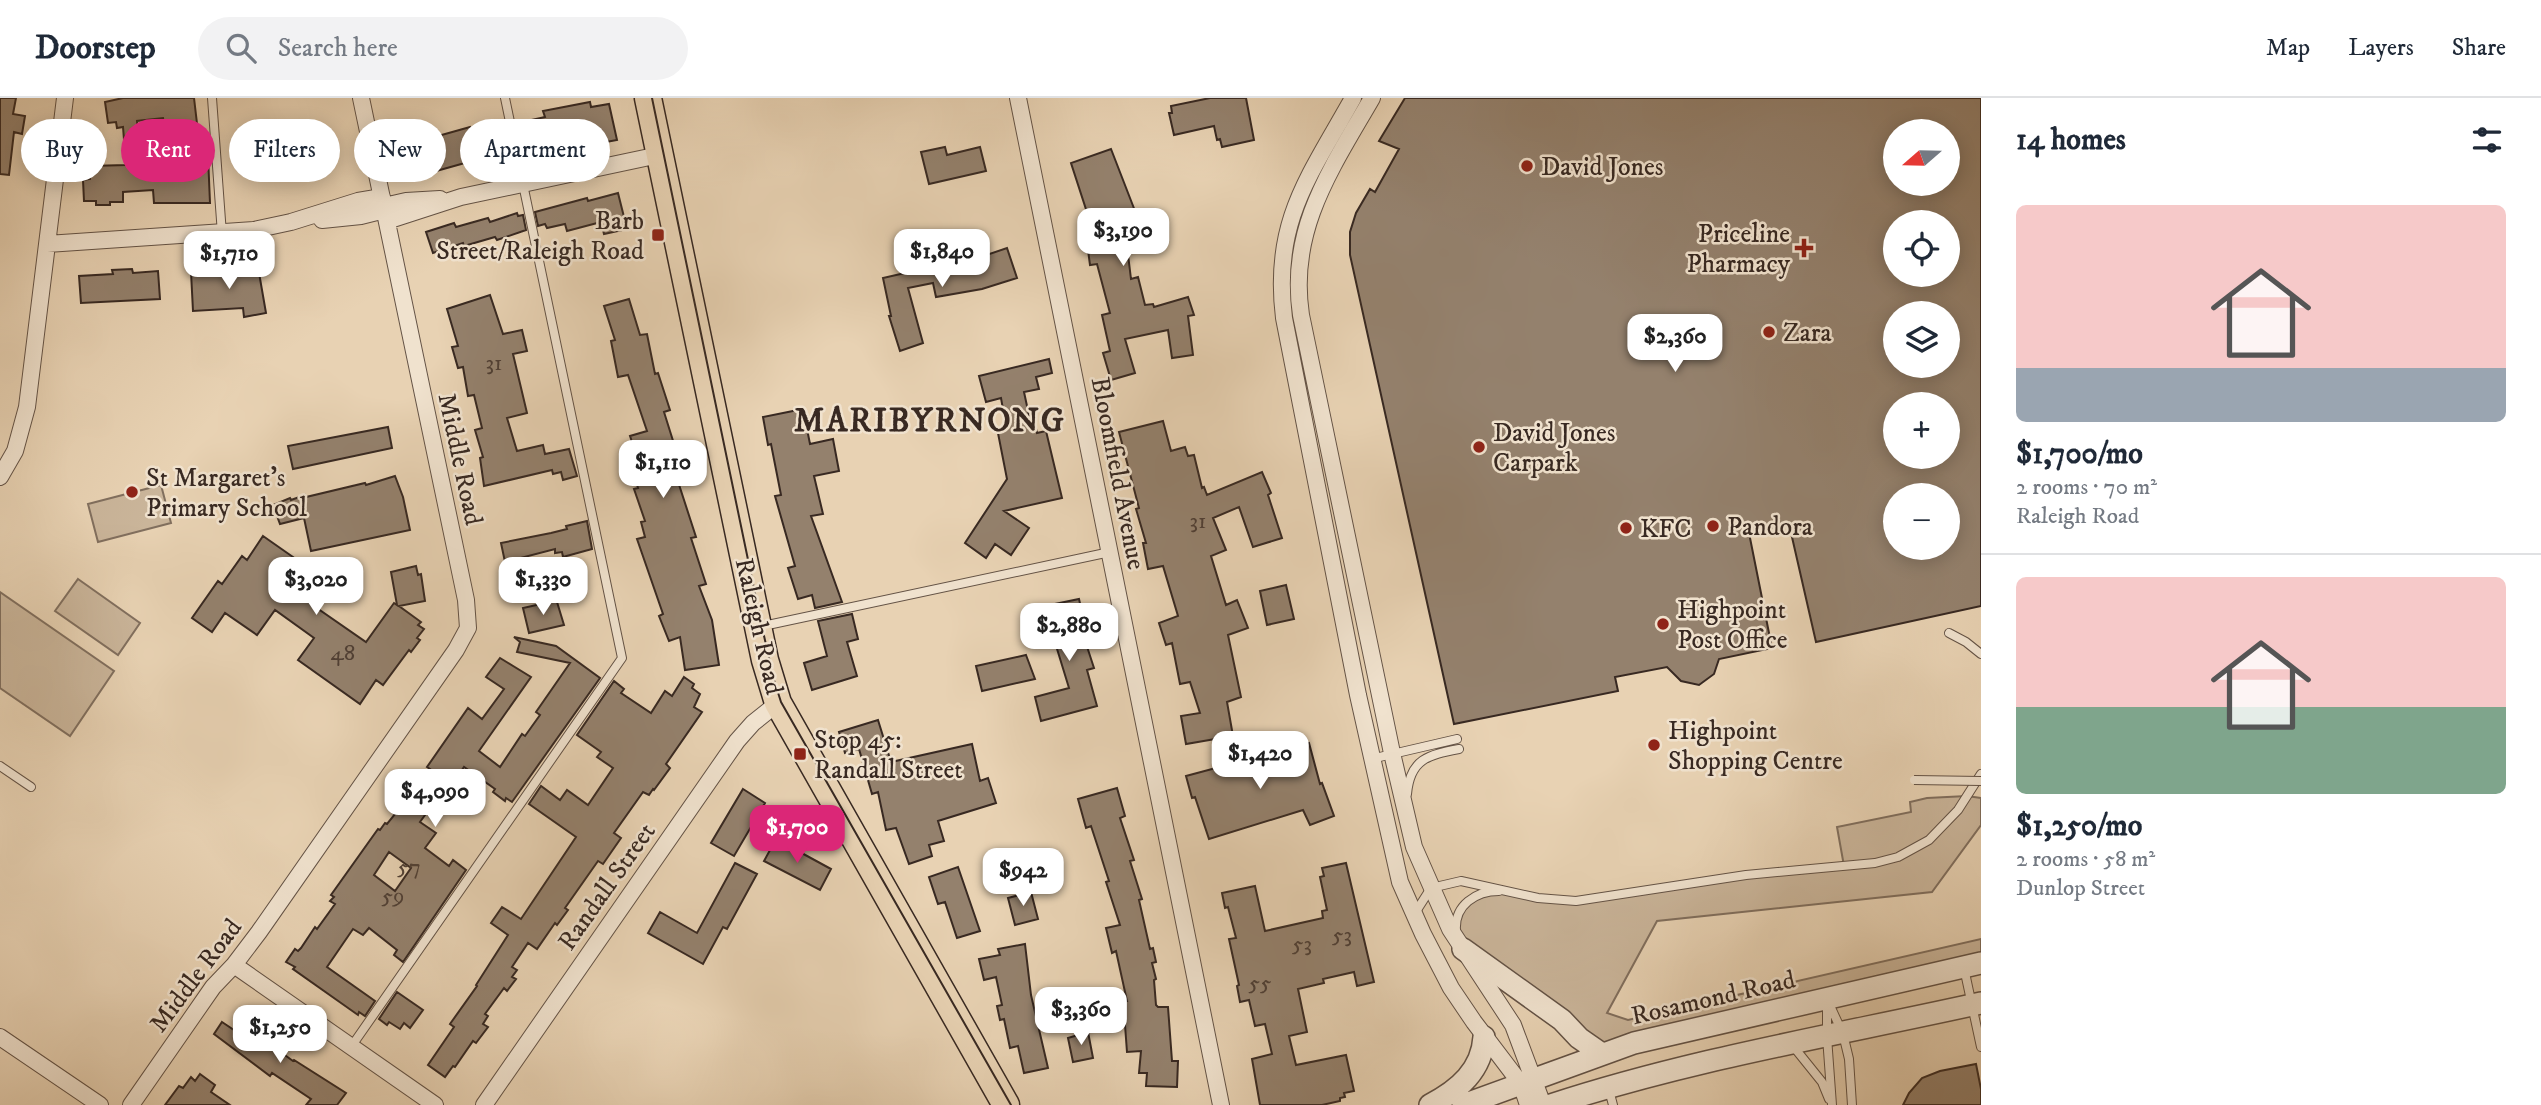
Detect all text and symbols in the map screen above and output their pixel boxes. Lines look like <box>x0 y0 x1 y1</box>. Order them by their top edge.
search box <box>198 17 688 80</box>
text: Doorstep <box>35 28 156 69</box>
icon: search <box>222 29 260 67</box>
text: Search here <box>278 32 398 65</box>
text: Map <box>2266 33 2310 63</box>
text: Layers <box>2348 33 2414 63</box>
text: Share <box>2452 33 2506 63</box>
chip: Buy <box>21 119 107 182</box>
chip: Rent <box>121 119 215 182</box>
chip: Filters <box>229 119 340 182</box>
chip: New <box>354 119 446 182</box>
chip: Apartment <box>460 119 610 182</box>
north arrow <box>1883 119 1960 196</box>
map controls <box>1883 119 1960 560</box>
icon: filters <box>2468 121 2506 159</box>
text: 14 homes <box>2016 122 2126 159</box>
place label: David Jones <box>1541 151 1663 184</box>
marker: David Jones <box>1519 158 1535 174</box>
place label: Barb Street/Raleigh Road <box>436 205 644 268</box>
pin: $3,190 <box>1066 208 1180 268</box>
button: locate <box>1883 210 1960 287</box>
text: $3,190 <box>1093 216 1153 245</box>
place label: Priceline Pharmacy <box>1686 218 1791 281</box>
marker: Barb Street/Raleigh Road <box>650 227 666 243</box>
pin: $1,840 <box>885 230 999 289</box>
pin: $1,710 <box>172 232 286 291</box>
text: $1,840 <box>910 237 974 266</box>
text: $1,710 <box>200 239 258 268</box>
marker: Priceline Pharmacy <box>1796 240 1812 256</box>
icon: home <box>2198 250 2324 376</box>
button: layers <box>1883 301 1960 378</box>
pin: $2,360 <box>1618 314 1732 374</box>
place label: Zara <box>1783 317 1831 350</box>
text: $2,360 <box>1643 322 1707 351</box>
marker: Zara <box>1761 324 1777 340</box>
house number: 31 <box>485 349 503 378</box>
street label: Bloomfield Avenue <box>1083 374 1152 572</box>
street label: Middle Road <box>429 390 490 528</box>
button: + <box>1883 392 1960 469</box>
district label: MARIBYRNONG <box>794 401 1066 442</box>
place label: David Jones Carpark <box>1493 417 1615 480</box>
text: $1,700/mo <box>2016 436 2143 473</box>
marker: David Jones Carpark <box>1471 439 1487 455</box>
pin: $1,110 <box>606 440 720 500</box>
text: $1,110 <box>635 448 691 477</box>
place label: St Margaret's Primary School <box>146 462 307 525</box>
text: 2 rooms · 70 m² <box>2016 473 2157 502</box>
button: − <box>1883 483 1960 560</box>
marker: St Margaret's Primary School <box>124 484 140 500</box>
text: Raleigh Road <box>2016 502 2139 531</box>
house number: 31 <box>1189 507 1207 536</box>
place label: Pandora <box>1727 511 1813 544</box>
place label: KFC <box>1640 513 1692 546</box>
marker: Pandora <box>1705 518 1721 534</box>
marker: KFC <box>1618 520 1634 536</box>
street label: Raleigh Road <box>727 555 790 698</box>
pin: $3,020 <box>259 558 373 617</box>
pin: $1,330 <box>486 558 600 617</box>
text: $3,020 <box>284 565 348 594</box>
text: $1,330 <box>515 565 571 594</box>
place label: Highpoint Post Office <box>1677 594 1788 657</box>
pin: $2,880 <box>1012 603 1126 663</box>
text: $2,880 <box>1036 611 1102 640</box>
marker: Highpoint Post Office <box>1655 616 1671 632</box>
icon: home <box>2198 622 2324 748</box>
house number: 48 <box>331 639 355 668</box>
place label: Highpoint Shopping Centre <box>1668 715 1843 778</box>
place label: Stop 45: Randall Street <box>814 724 963 787</box>
pin: $1,420 <box>1203 732 1317 791</box>
marker: Highpoint Shopping Centre <box>1646 737 1662 753</box>
text: $1,420 <box>1228 739 1292 768</box>
marker: Stop 45: Randall Street <box>792 746 808 762</box>
pin: $4,090 <box>378 770 492 829</box>
text: $4,090 <box>401 777 469 806</box>
pin: $1,700 <box>740 806 854 865</box>
text: $1,250/mo <box>2016 808 2142 845</box>
text: $1,700 <box>766 813 828 842</box>
street label: Randall Street <box>551 817 663 957</box>
text: 2 rooms · 58 m² <box>2016 845 2155 874</box>
pin: $942 <box>982 848 1064 908</box>
house number: 57 <box>397 853 421 882</box>
text: $942 <box>999 856 1047 885</box>
text: Dunlop Street <box>2016 874 2145 903</box>
house number: 59 <box>382 882 404 911</box>
street label: Middle Road <box>143 912 250 1039</box>
house number: 53 <box>1332 921 1352 950</box>
house number: 53 <box>1292 930 1312 959</box>
street label: Rosamond Road <box>1628 964 1799 1033</box>
house number: 55 <box>1249 969 1271 998</box>
pin: $3,360 <box>1024 988 1138 1047</box>
text: $3,360 <box>1051 995 1111 1024</box>
pin: $1,250 <box>223 1006 337 1065</box>
text: $1,250 <box>249 1013 311 1042</box>

